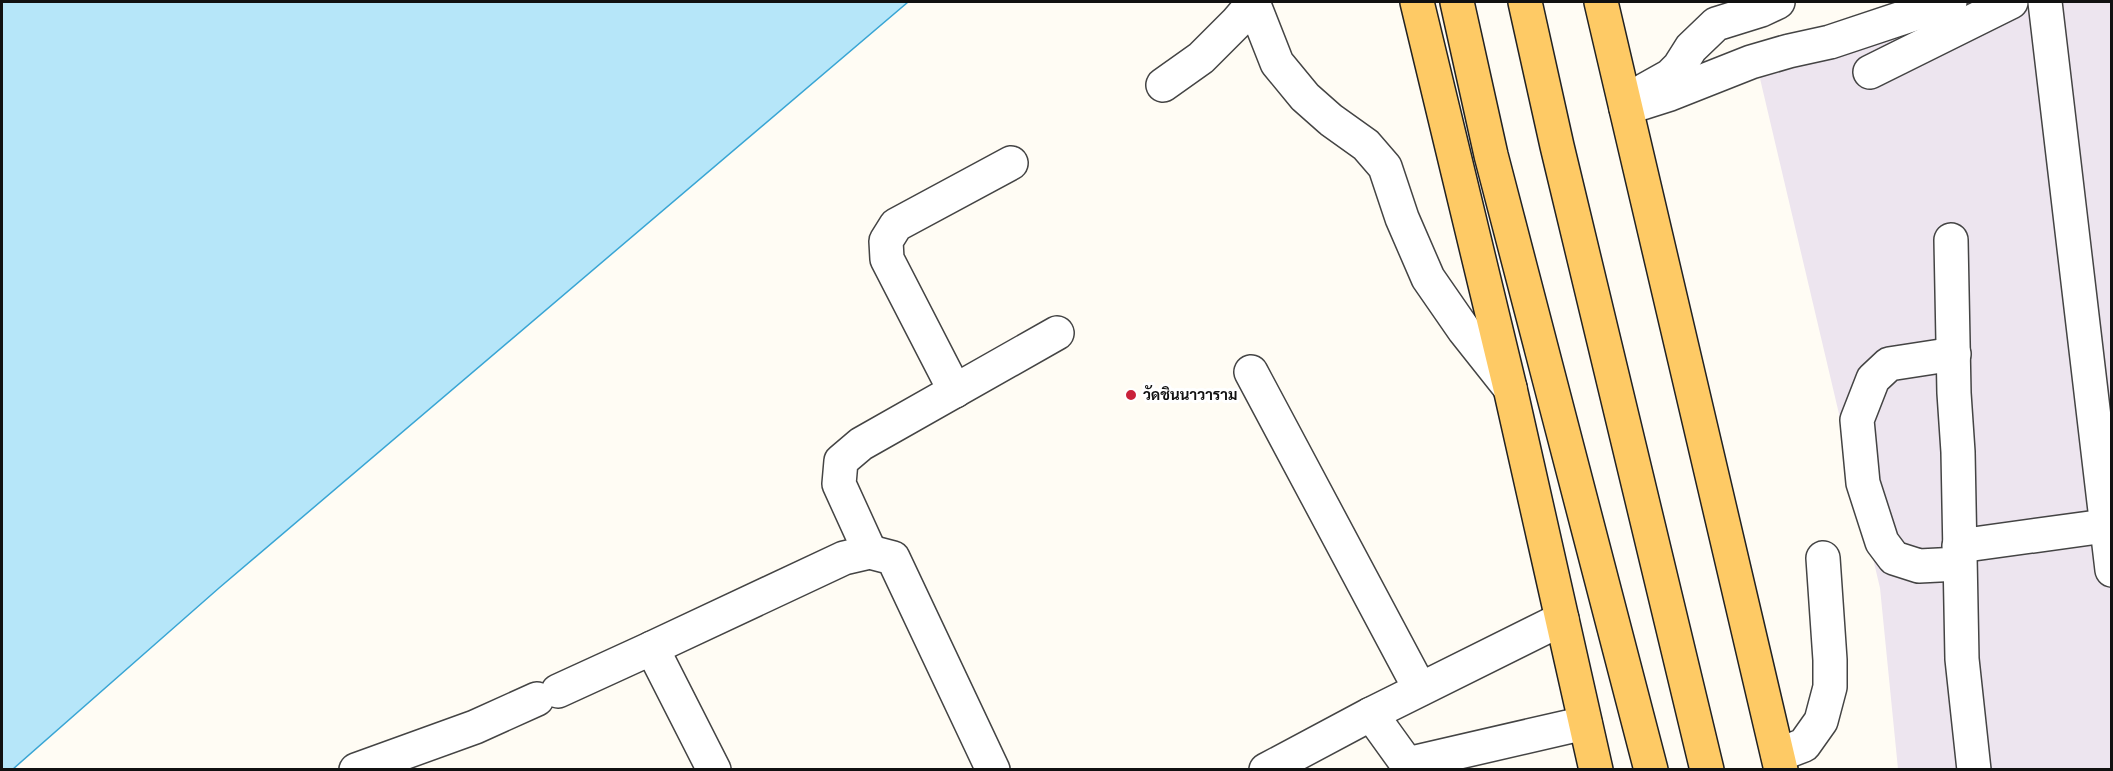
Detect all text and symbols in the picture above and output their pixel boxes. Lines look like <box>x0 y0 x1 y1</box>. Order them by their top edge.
place label: วัดชินนาวาราม <box>1143 385 1237 404</box>
marker: วัดชินนาวาราม <box>1124 388 1138 402</box>

